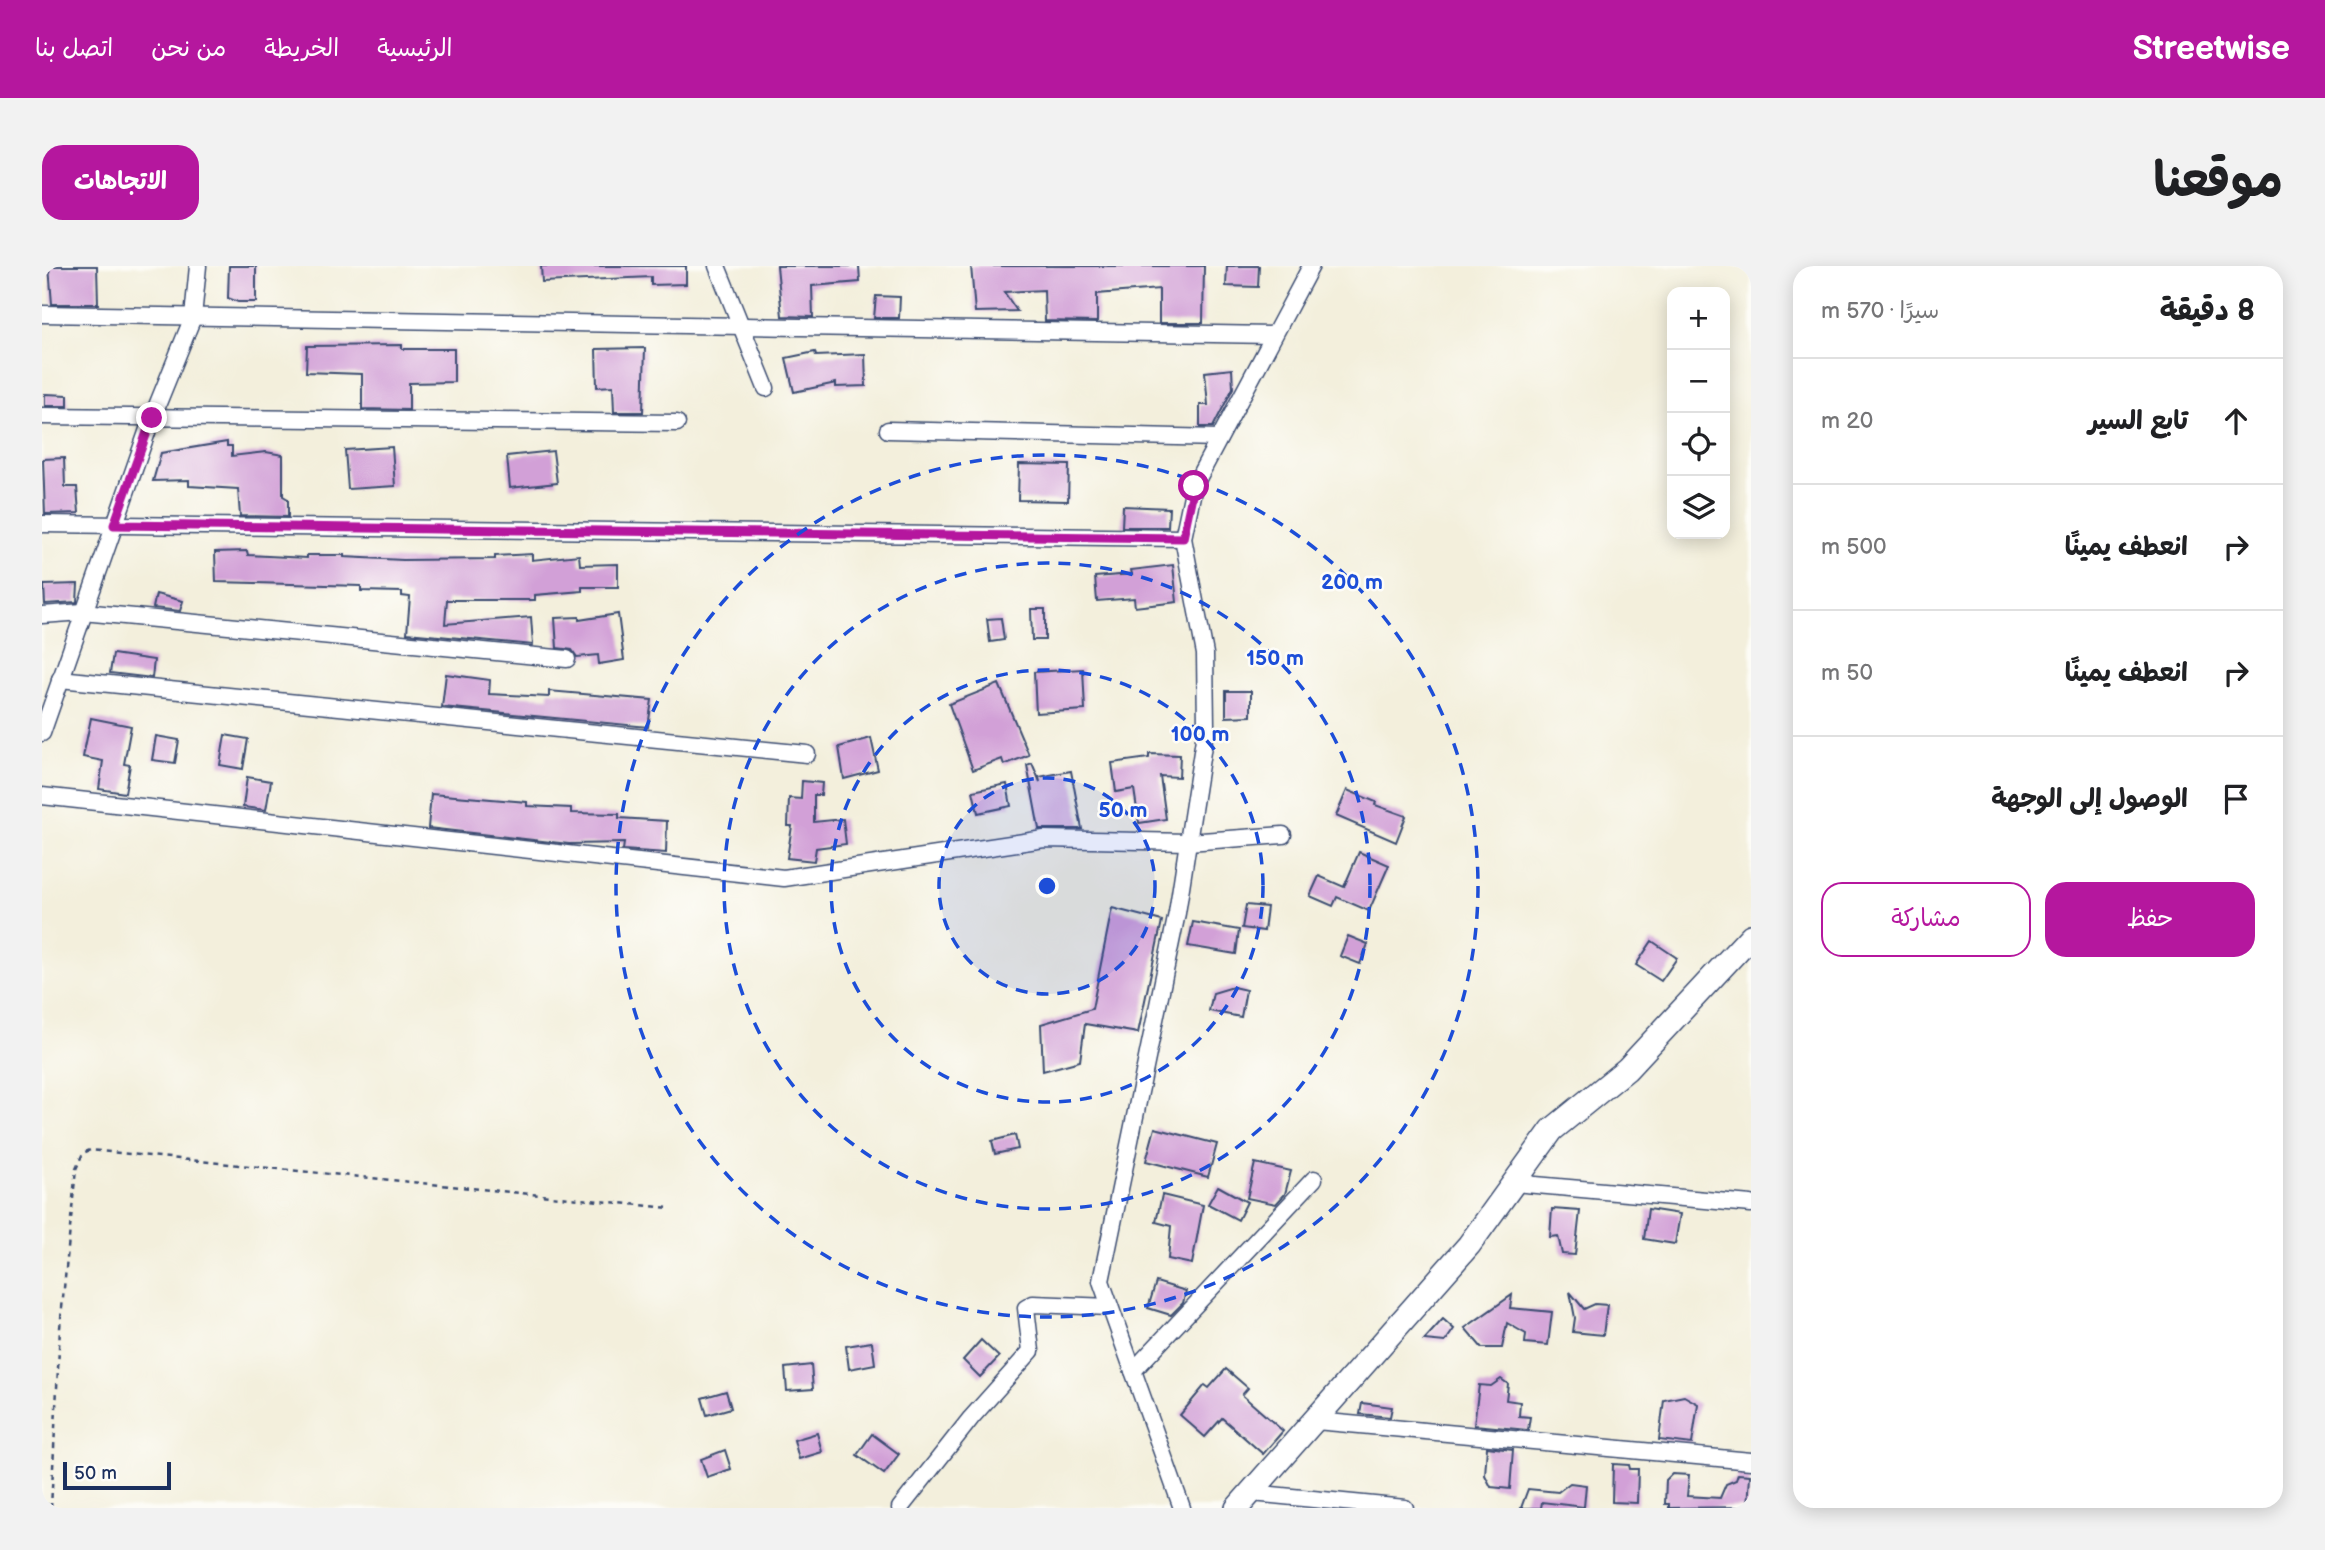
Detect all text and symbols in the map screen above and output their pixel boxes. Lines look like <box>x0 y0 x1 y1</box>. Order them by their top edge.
text: Streetwise <box>2133 29 2290 69</box>
text: اتصل بنا <box>35 34 113 63</box>
text: من نحن <box>151 34 226 63</box>
text: الخريطة <box>264 34 339 63</box>
text: الرئيسية <box>377 34 453 63</box>
button: الاتجاهات <box>42 145 199 220</box>
text: موقعنا <box>2153 152 2283 211</box>
map controls <box>1667 287 1730 539</box>
button: + <box>1667 287 1730 350</box>
text: 8 دقيقة <box>2160 293 2255 329</box>
text: سيرًا · 570 m <box>1821 297 1939 325</box>
button: − <box>1667 350 1730 413</box>
route end <box>136 402 167 433</box>
icon: ahead <box>2217 402 2255 440</box>
text: تابع السير <box>2088 406 2188 437</box>
text: 20 m <box>1821 407 1873 435</box>
button: locate <box>1667 413 1730 476</box>
route start <box>1178 470 1209 501</box>
button: layers <box>1667 476 1730 539</box>
icon: right <box>2217 528 2255 566</box>
text: انعطف يمينًا <box>2065 532 2188 563</box>
text: 500 m <box>1821 533 1886 561</box>
text: 200 m <box>1321 570 1383 595</box>
text: 150 m <box>1246 646 1304 671</box>
icon: right <box>2217 654 2255 692</box>
text: انعطف يمينًا <box>2065 658 2188 689</box>
text: 50 m <box>1821 659 1873 687</box>
text: 100 m <box>1171 722 1229 747</box>
icon: arrive <box>2217 780 2255 818</box>
text: الوصول إلى الوجهة <box>1991 784 2188 815</box>
text: 50 m <box>1099 798 1147 823</box>
centre of rings <box>1035 874 1059 898</box>
button: مشاركة <box>1821 882 2031 957</box>
button: حفظ <box>2045 882 2255 957</box>
scale bar <box>63 1459 172 1491</box>
text: 50 m <box>74 1462 117 1485</box>

